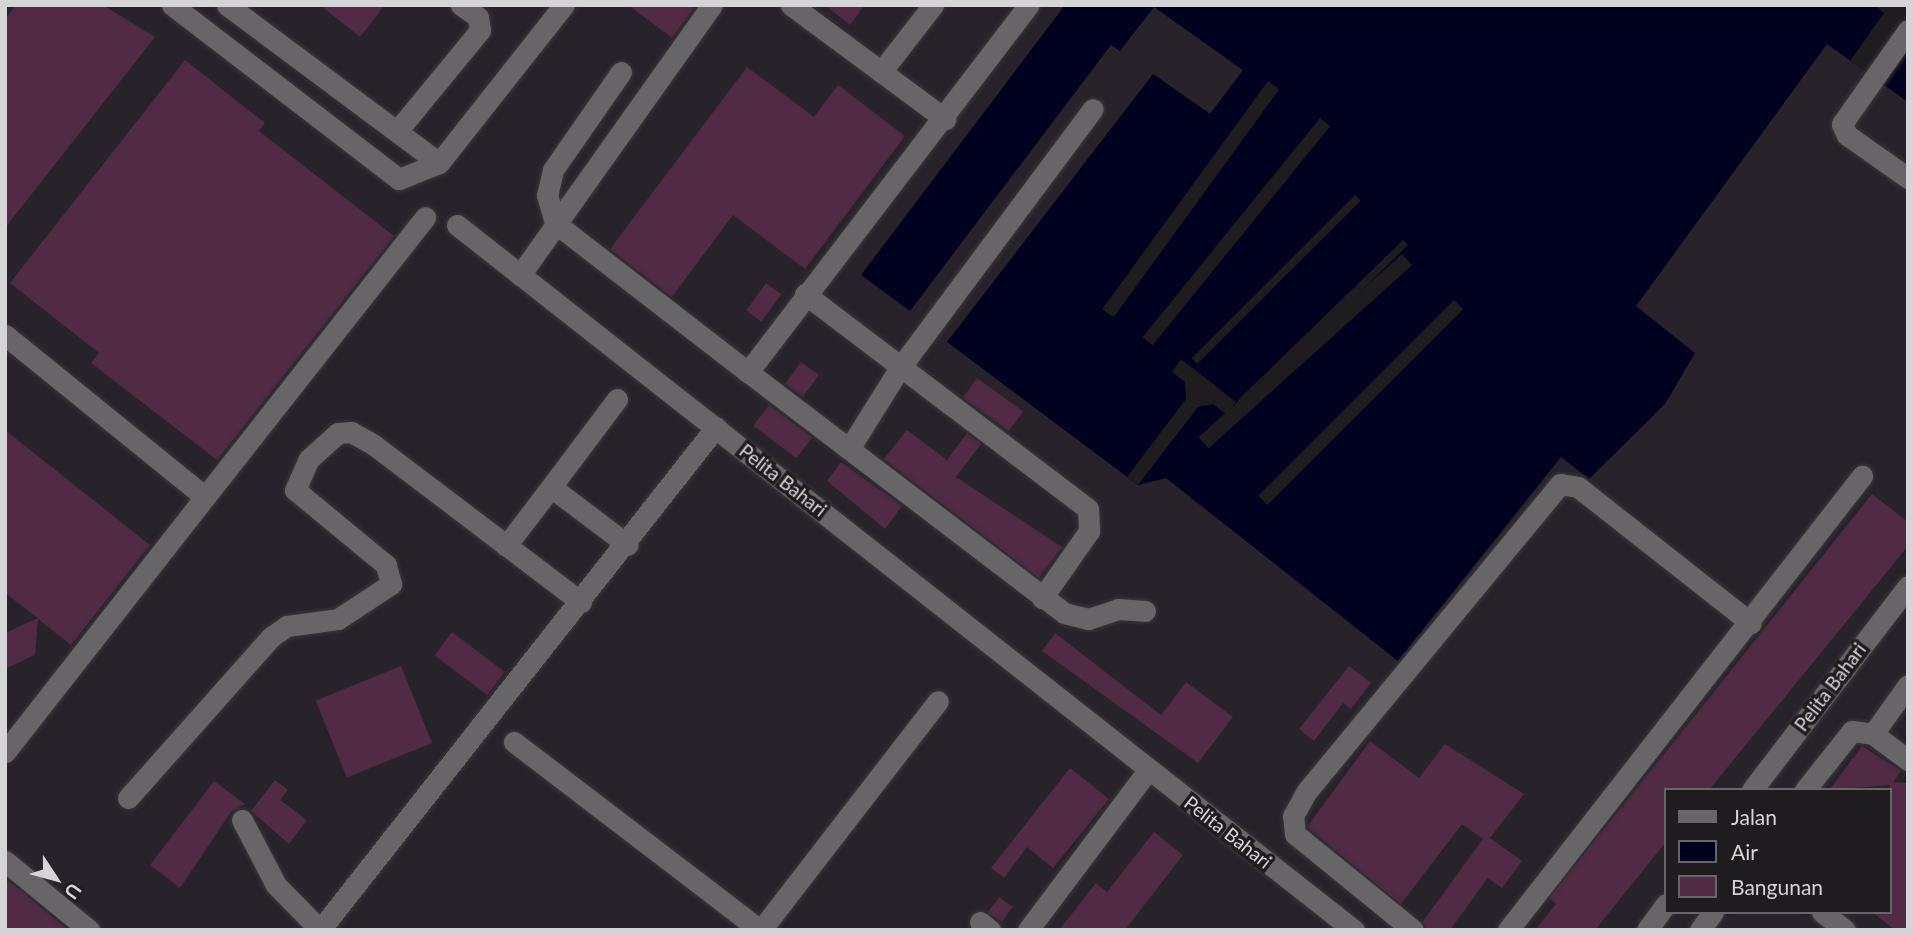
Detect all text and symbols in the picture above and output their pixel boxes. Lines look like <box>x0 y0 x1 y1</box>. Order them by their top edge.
street label: Pelita Bahari <box>735 439 831 521</box>
street label: Pelita Bahari <box>1790 639 1870 735</box>
legend <box>1664 788 1892 914</box>
street label: Pelita Bahari <box>1180 791 1276 873</box>
text: Jalan <box>1731 804 1777 829</box>
text: Air <box>1731 839 1758 864</box>
north arrow <box>21 844 91 914</box>
text: Bangunan <box>1731 874 1823 899</box>
text: U <box>60 879 87 904</box>

